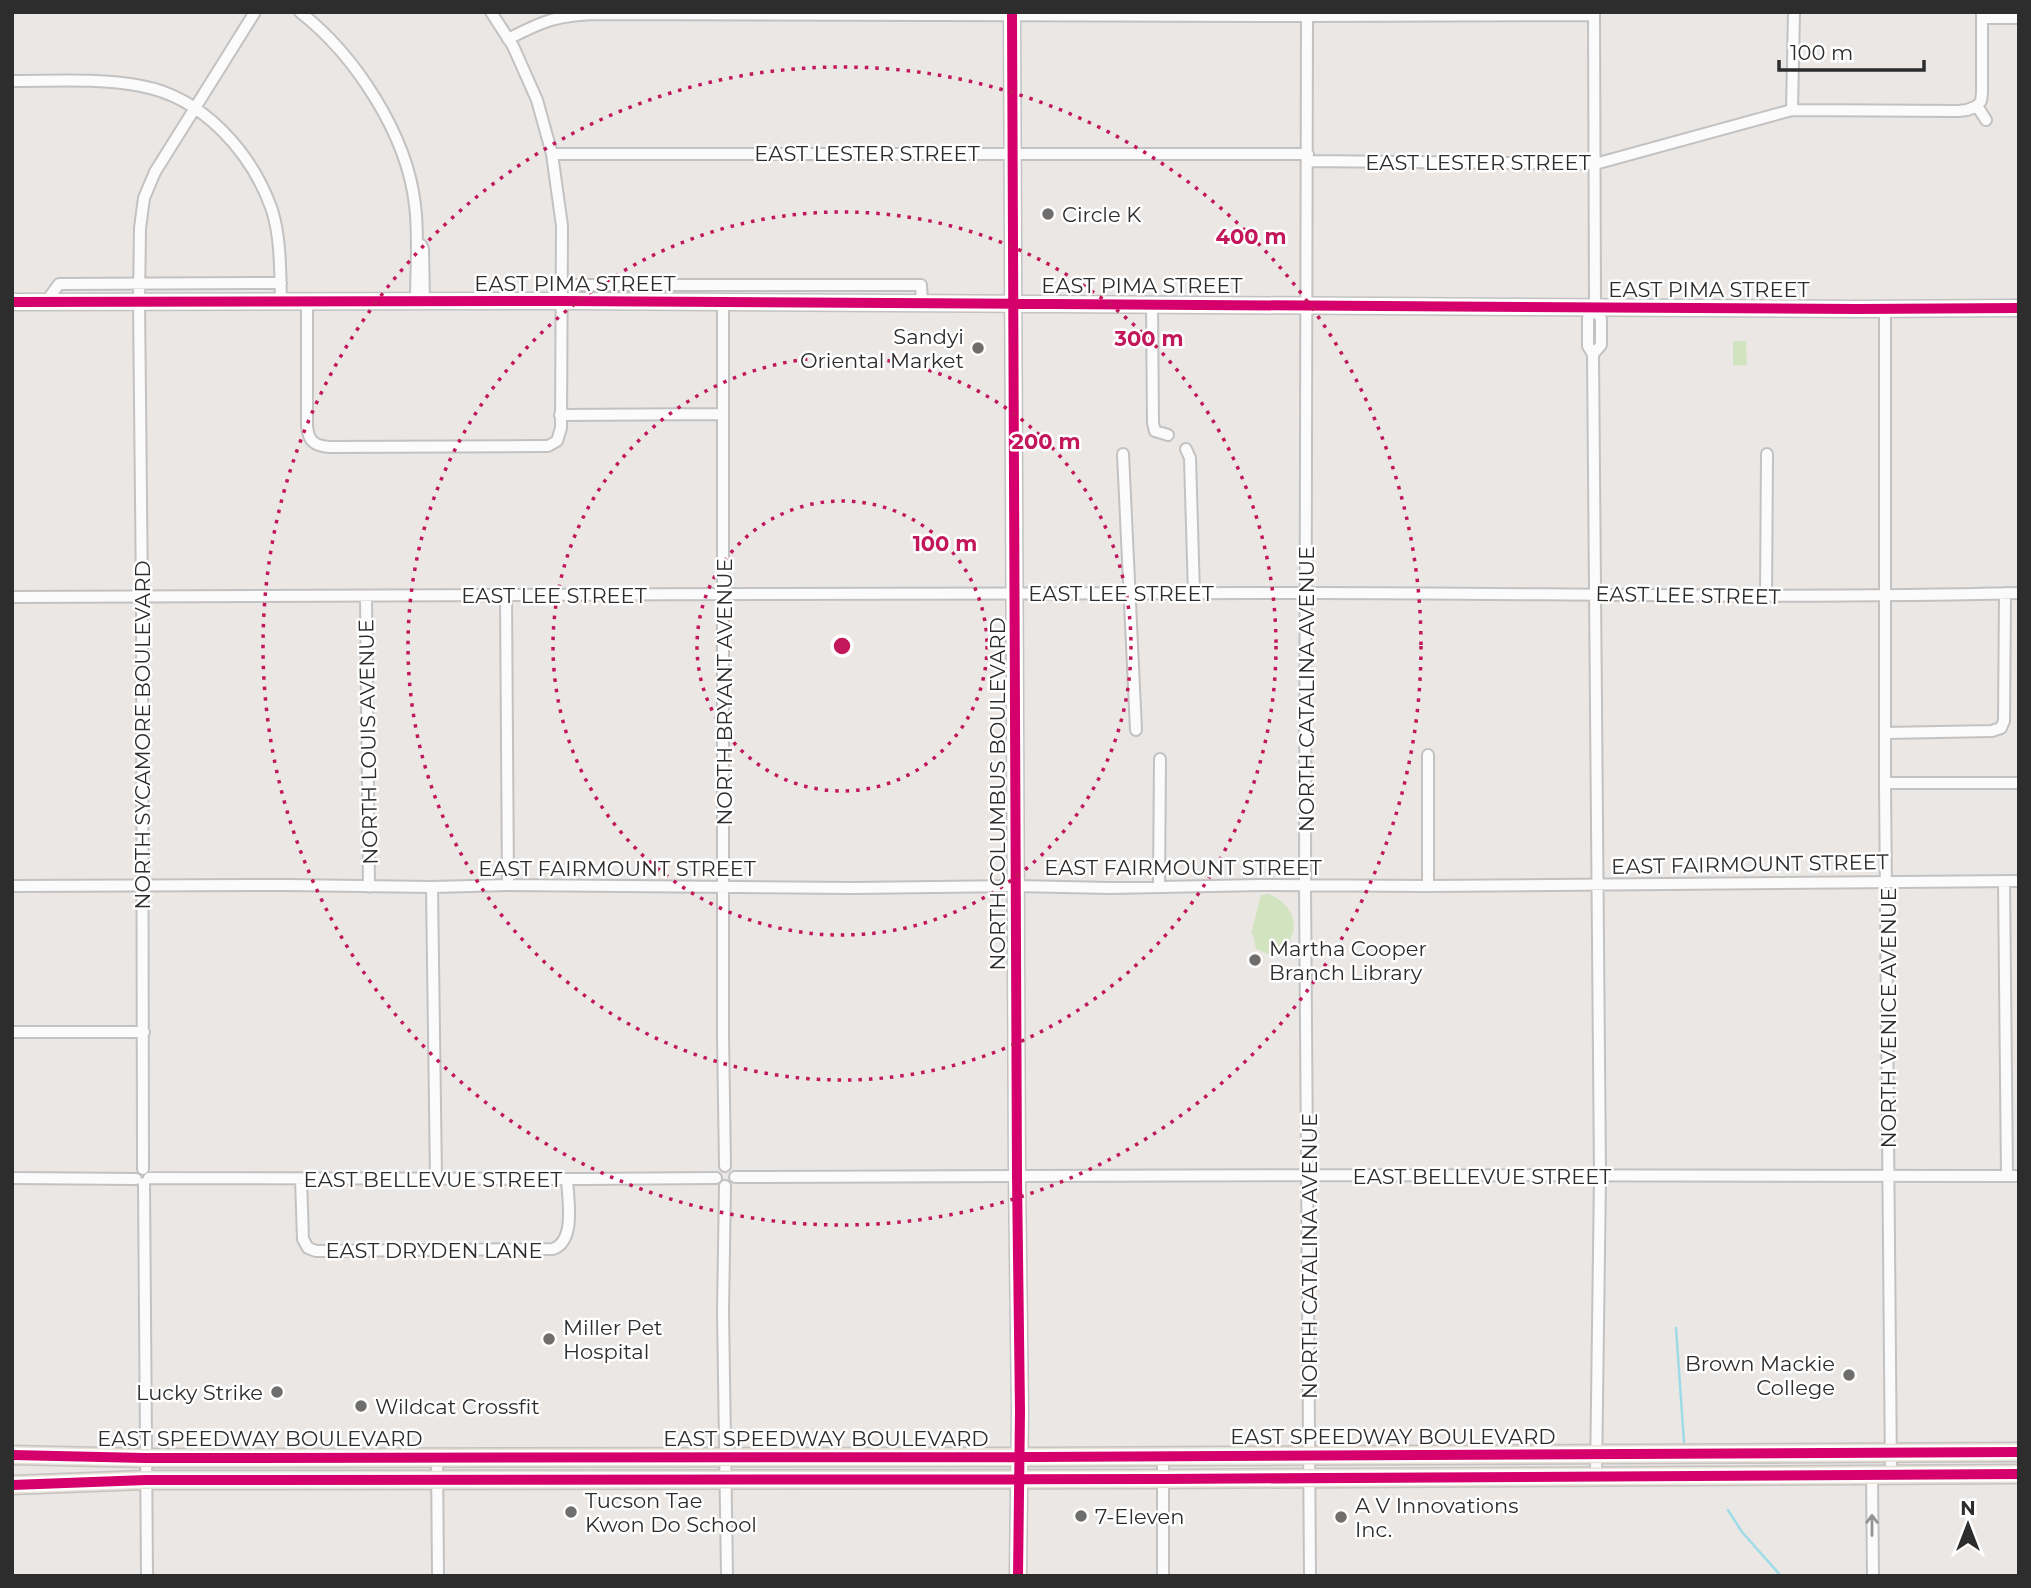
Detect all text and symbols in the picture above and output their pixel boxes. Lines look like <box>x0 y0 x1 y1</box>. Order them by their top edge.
scale bar <box>1779 28 1924 72</box>
text: 100 m <box>1790 40 1853 65</box>
street label: EAST LESTER STREET <box>754 141 980 166</box>
street label: EAST LESTER STREET <box>1365 150 1591 175</box>
place label: Circle K <box>1062 202 1141 227</box>
marker: Circle K <box>1040 206 1056 222</box>
text: 400 m <box>1216 224 1286 249</box>
street label: EAST PIMA STREET <box>474 271 676 296</box>
street label: EAST PIMA STREET <box>1041 273 1243 298</box>
street label: EAST PIMA STREET <box>1608 277 1810 302</box>
place label: Sandyi Oriental Market <box>800 324 964 373</box>
text: 300 m <box>1114 326 1183 351</box>
marker: Sandyi Oriental Market <box>970 340 986 356</box>
text: 200 m <box>1012 429 1080 454</box>
text: 100 m <box>913 531 977 556</box>
street label: NORTH CATALINA AVENUE <box>1294 546 1319 832</box>
street label: NORTH BRYANT AVENUE <box>712 558 737 826</box>
street label: NORTH SYCAMORE BOULEVARD <box>130 560 155 910</box>
street label: EAST LEE STREET <box>1028 581 1214 606</box>
street label: EAST LEE STREET <box>1595 581 1781 609</box>
street label: EAST LEE STREET <box>461 583 647 608</box>
street label: NORTH COLUMBUS BOULEVARD <box>985 617 1010 971</box>
street label: NORTH LOUIS AVENUE <box>353 619 383 865</box>
centre of rings <box>830 634 854 658</box>
street label: EAST FAIRMOUNT STREET <box>1611 849 1889 879</box>
street label: EAST FAIRMOUNT STREET <box>1044 855 1322 880</box>
street label: EAST FAIRMOUNT STREET <box>478 856 756 881</box>
street label: NORTH VENICE AVENUE <box>1876 888 1901 1148</box>
place label: Martha Cooper Branch Library <box>1269 936 1427 985</box>
marker: Martha Cooper Branch Library <box>1247 952 1263 968</box>
street label: NORTH CATALINA AVENUE <box>1297 1113 1322 1399</box>
street label: EAST BELLEVUE STREET <box>1353 1164 1611 1189</box>
street label: EAST BELLEVUE STREET <box>304 1167 562 1192</box>
street label: EAST DRYDEN LANE <box>325 1238 543 1263</box>
place label: Miller Pet Hospital <box>563 1315 663 1364</box>
marker: Miller Pet Hospital <box>541 1331 557 1347</box>
place label: Brown Mackie College <box>1685 1351 1835 1400</box>
marker: Brown Mackie College <box>1841 1367 1857 1383</box>
place label: Lucky Strike <box>136 1380 263 1405</box>
marker: Lucky Strike <box>269 1384 285 1400</box>
place label: Wildcat Crossfit <box>375 1394 540 1419</box>
marker: Wildcat Crossfit <box>353 1398 369 1414</box>
street label: EAST SPEEDWAY BOULEVARD <box>1230 1424 1556 1449</box>
street label: EAST SPEEDWAY BOULEVARD <box>97 1426 423 1451</box>
street label: EAST SPEEDWAY BOULEVARD <box>663 1426 989 1451</box>
place label: Tucson Tae Kwon Do School <box>585 1488 757 1537</box>
north arrow <box>1933 1490 2003 1560</box>
place label: A V Innovations Inc. <box>1355 1493 1518 1542</box>
text: N <box>1960 1497 1976 1520</box>
marker: Tucson Tae Kwon Do School <box>563 1504 579 1520</box>
place label: 7-Eleven <box>1095 1504 1184 1529</box>
marker: 7-Eleven <box>1073 1508 1089 1524</box>
marker: A V Innovations Inc. <box>1333 1509 1349 1525</box>
one-way arrow <box>1865 1514 1879 1537</box>

